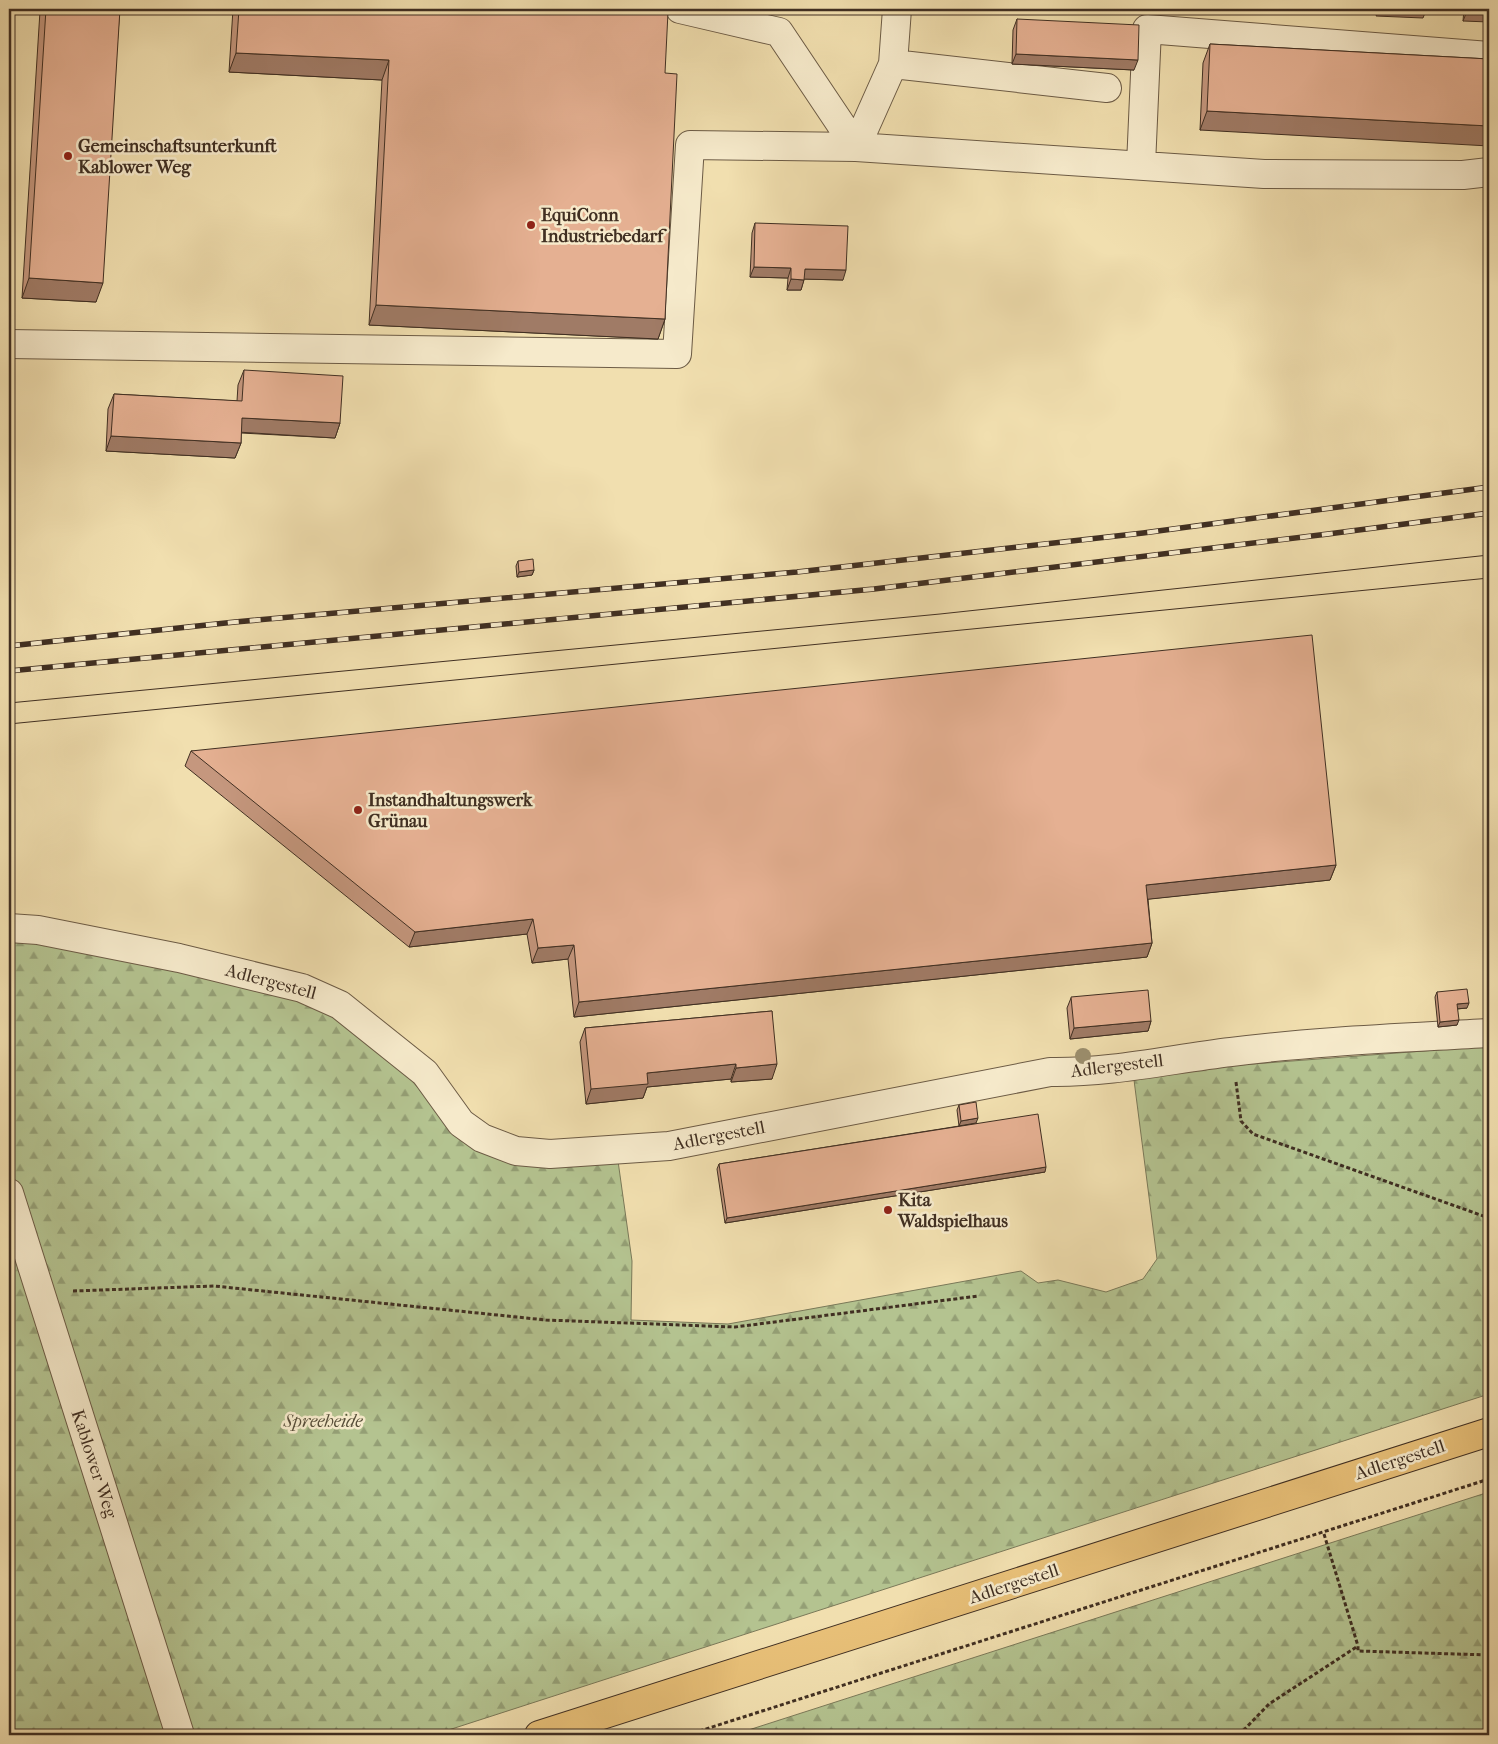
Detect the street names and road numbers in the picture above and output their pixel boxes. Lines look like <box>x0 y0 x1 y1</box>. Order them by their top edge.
street label: Adlergestell <box>222 960 319 1004</box>
street label: Adlergestell <box>1068 1050 1165 1082</box>
street label: Adlergestell <box>670 1117 767 1155</box>
street label: Kablower Weg <box>67 1407 122 1521</box>
street label: Adlergestell <box>1351 1436 1448 1485</box>
street label: Adlergestell <box>965 1560 1062 1609</box>

